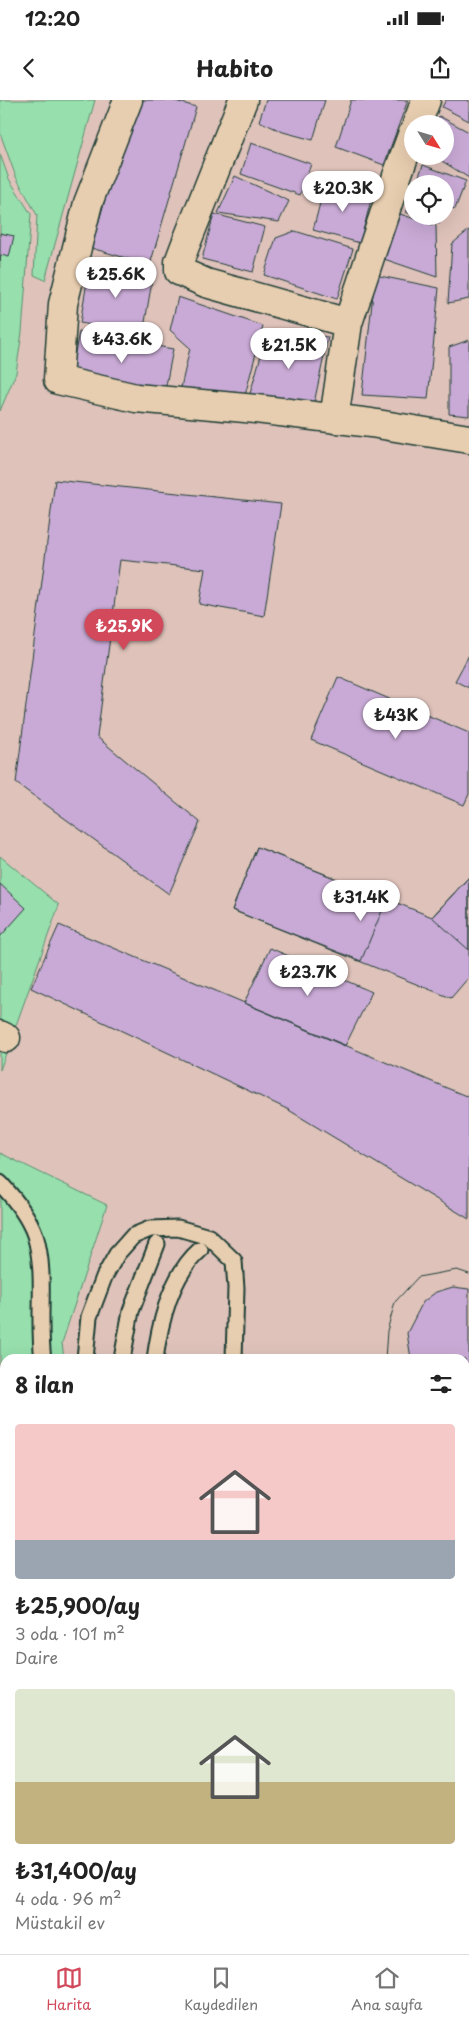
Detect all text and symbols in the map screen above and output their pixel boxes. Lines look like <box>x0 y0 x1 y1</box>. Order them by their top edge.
text: 12:20 <box>25 4 80 32</box>
text: Habito <box>196 51 273 84</box>
icon: back <box>15 54 43 82</box>
icon: share <box>426 54 454 82</box>
north arrow <box>404 115 454 165</box>
map controls <box>404 115 454 225</box>
pin: ₺20.3K <box>302 170 384 213</box>
text: ₺20.3K <box>313 175 373 199</box>
button: locate <box>404 175 454 225</box>
pin: ₺25.6K <box>75 256 157 299</box>
text: ₺25.6K <box>87 261 145 285</box>
pin: ₺43.6K <box>81 322 163 364</box>
text: ₺43.6K <box>92 326 152 350</box>
pin: ₺21.5K <box>248 328 330 370</box>
text: ₺21.5K <box>261 332 317 356</box>
pin: ₺25.9K <box>83 608 165 651</box>
text: ₺25.9K <box>95 613 153 637</box>
pin: ₺43K <box>366 698 426 740</box>
text: ₺43K <box>374 702 418 726</box>
pin: ₺31.4K <box>320 880 402 922</box>
text: ₺31.4K <box>333 884 389 908</box>
pin: ₺23.7K <box>267 954 349 997</box>
text: ₺23.7K <box>279 959 337 983</box>
text: 8 ilan <box>15 1368 74 1400</box>
icon: filters <box>427 1370 455 1398</box>
icon: home <box>190 1457 280 1547</box>
text: ₺25,900/ay <box>15 1589 140 1621</box>
text: 3 oda · 101 m² <box>15 1621 125 1645</box>
text: Daire <box>15 1645 58 1669</box>
icon: home <box>190 1722 280 1812</box>
text: ₺31,400/ay <box>15 1854 137 1886</box>
text: 4 oda · 96 m² <box>15 1886 122 1910</box>
text: Müstakil ev <box>15 1910 105 1934</box>
tab: Harita <box>47 1964 91 2015</box>
tab: Kaydedilen <box>184 1964 258 2015</box>
tab: Ana sayfa <box>351 1964 422 2015</box>

